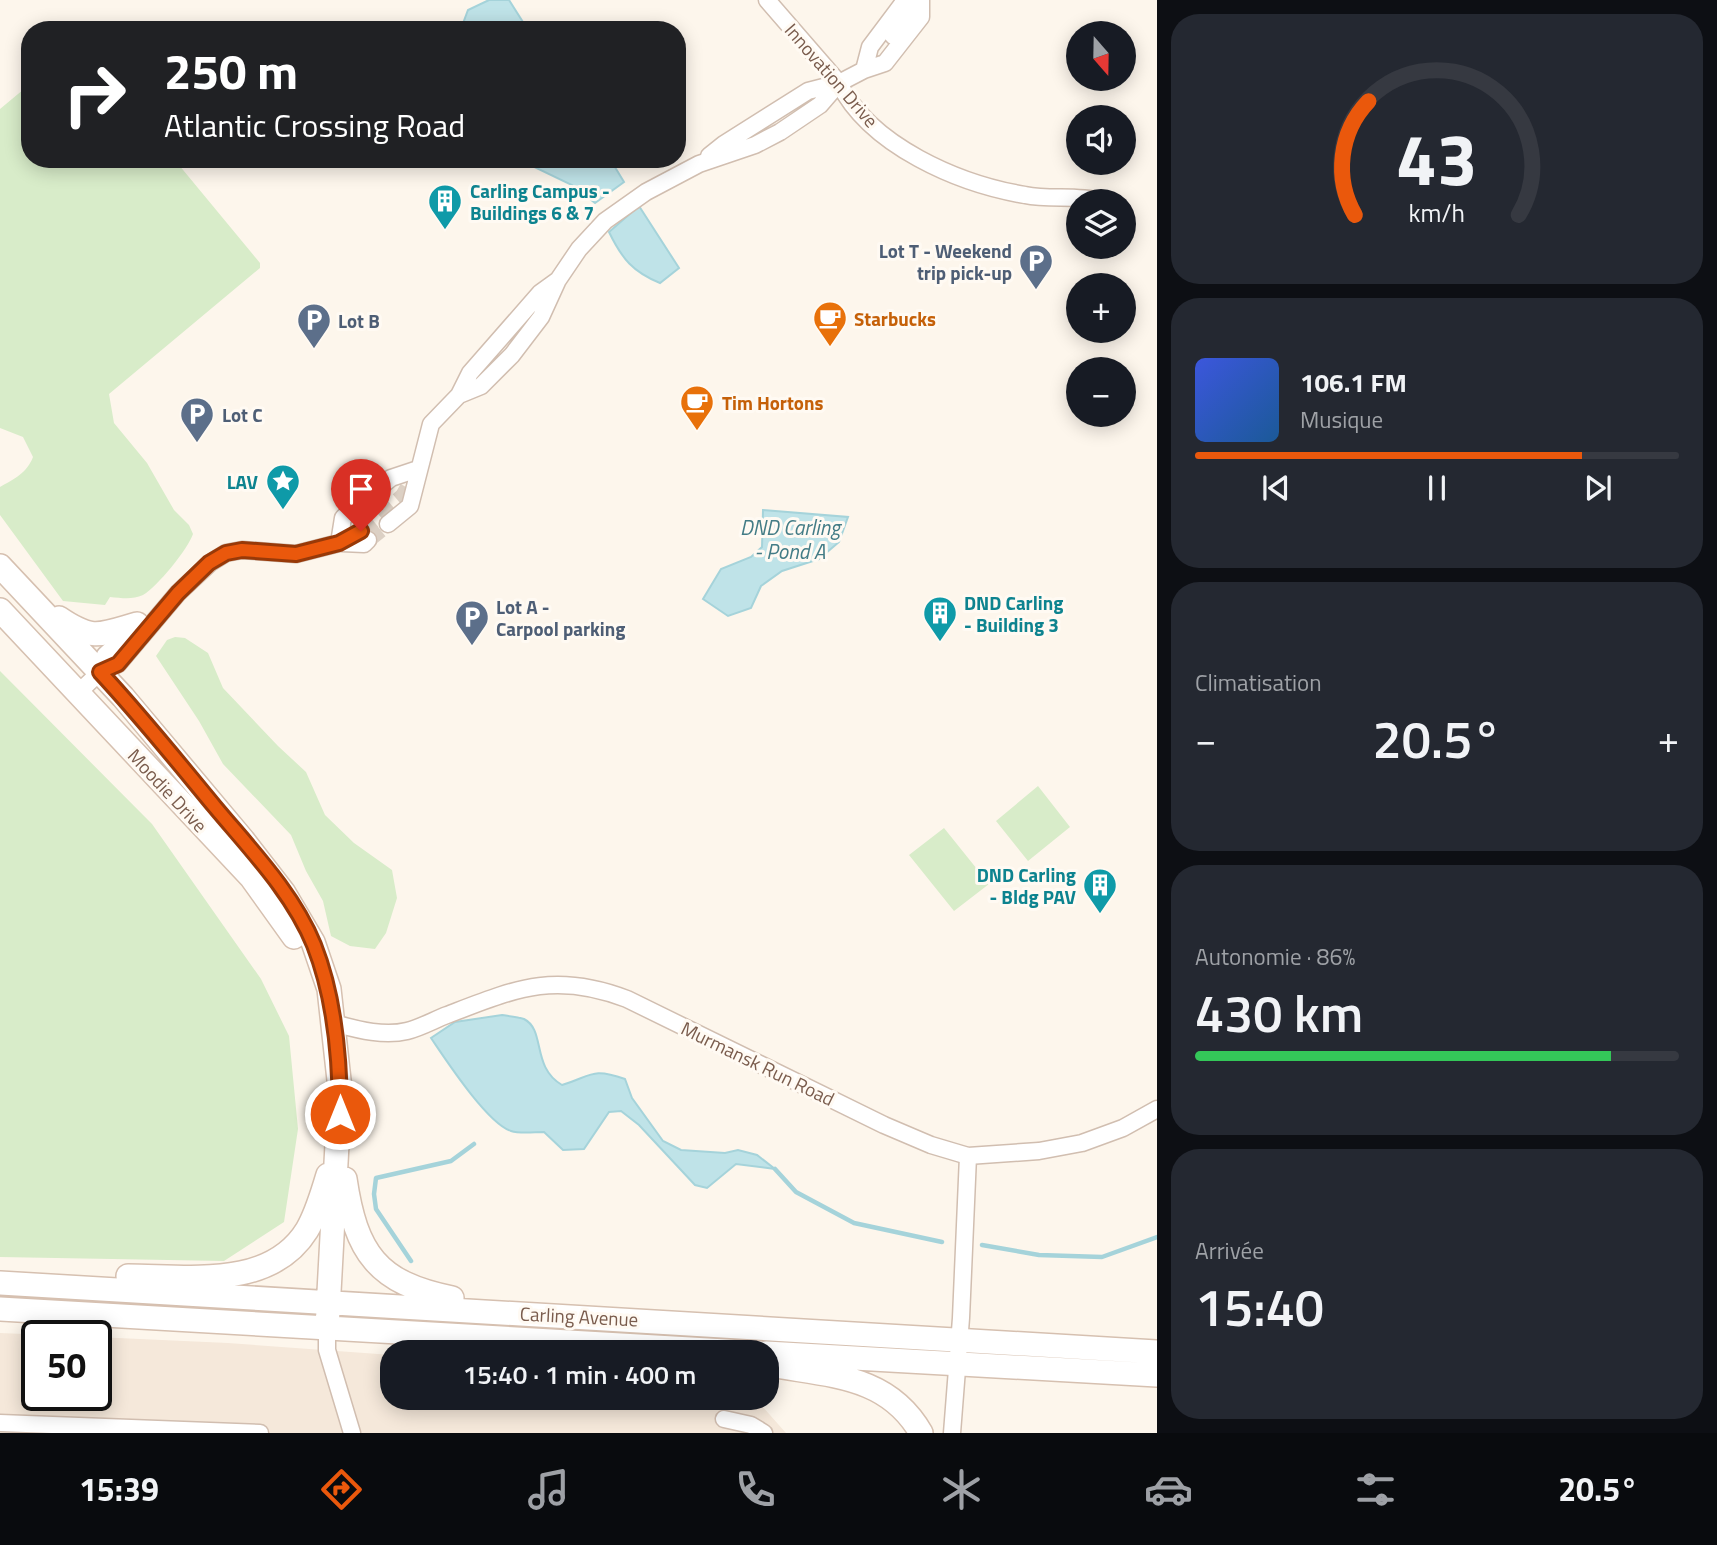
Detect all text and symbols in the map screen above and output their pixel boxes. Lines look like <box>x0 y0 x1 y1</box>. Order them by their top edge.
street label: Innovation Drive <box>778 16 886 134</box>
north arrow <box>1066 21 1136 91</box>
map controls <box>1066 21 1136 427</box>
text: 250 m <box>164 33 298 108</box>
icon: right <box>49 49 140 140</box>
text: Atlantic Crossing Road <box>164 101 465 149</box>
text: 43 <box>1396 103 1478 213</box>
button: sound <box>1066 105 1136 175</box>
place label: Carling Campus - Buildings 6 & 7 <box>470 176 610 227</box>
building icon: Carling Campus - Buildings 6 & 7 <box>426 182 464 231</box>
button: layers <box>1066 189 1136 259</box>
text: km/h <box>1409 194 1465 232</box>
place label: Lot T - Weekend trip pick-up <box>879 236 1012 287</box>
parking icon: Lot T - Weekend trip pick-up <box>1017 242 1055 291</box>
button: + <box>1066 273 1136 343</box>
cafe icon: Starbucks <box>811 299 849 348</box>
parking icon: Lot B <box>295 301 333 350</box>
place label: Starbucks <box>854 304 936 333</box>
place label: Lot B <box>338 306 380 335</box>
button: − <box>1066 357 1136 427</box>
text: 106.1 FM <box>1300 363 1407 402</box>
cafe icon: Tim Hortons <box>678 383 716 432</box>
place label: Tim Hortons <box>722 388 823 417</box>
parking icon: Lot C <box>178 395 216 444</box>
place label: Lot C <box>222 400 263 429</box>
text: Musique <box>1300 402 1383 437</box>
pin <box>331 459 391 531</box>
place icon: LAV <box>264 462 302 511</box>
place label: LAV <box>227 467 259 496</box>
icon: previous <box>1257 469 1295 507</box>
icon: pause <box>1418 469 1456 507</box>
icon: next <box>1579 469 1617 507</box>
icon: arrive <box>342 470 380 508</box>
water label: DND Carling - Pond A <box>740 511 842 567</box>
place label: DND Carling - Building 3 <box>964 588 1063 639</box>
place label: Lot A - Carpool parking <box>496 592 625 643</box>
building icon: DND Carling - Building 3 <box>921 594 959 643</box>
parking icon: Lot A - Carpool parking <box>453 598 491 647</box>
text: Climatisation <box>1195 665 1322 700</box>
text: 20.5° <box>1373 699 1501 778</box>
text: − <box>1195 710 1216 768</box>
text: + <box>1658 710 1679 768</box>
street label: Moodie Drive <box>121 742 215 838</box>
place label: DND Carling - Bldg PAV <box>977 860 1077 911</box>
building icon: DND Carling - Bldg PAV <box>1081 866 1119 915</box>
text: Autonomie · 86% <box>1195 939 1355 974</box>
text: 430 km <box>1195 973 1363 1052</box>
street label: Murmansk Run Road <box>676 1013 840 1113</box>
position arrow <box>303 1077 377 1151</box>
text: Arrivée <box>1195 1233 1264 1268</box>
text: 15:40 <box>1195 1267 1324 1346</box>
street label: Carling Avenue <box>519 1298 639 1334</box>
speed limit sign: 50 <box>21 1320 112 1411</box>
text: 15:40 · 1 min · 400 m <box>463 1355 696 1394</box>
text: 15:39 <box>79 1465 159 1513</box>
icon: directions <box>317 1465 366 1514</box>
icon: music <box>524 1465 573 1514</box>
icon: phone <box>731 1465 780 1514</box>
icon: climate <box>937 1465 986 1514</box>
icon: car <box>1144 1465 1193 1514</box>
icon: filters <box>1351 1465 1400 1514</box>
text: 20.5° <box>1558 1465 1638 1513</box>

